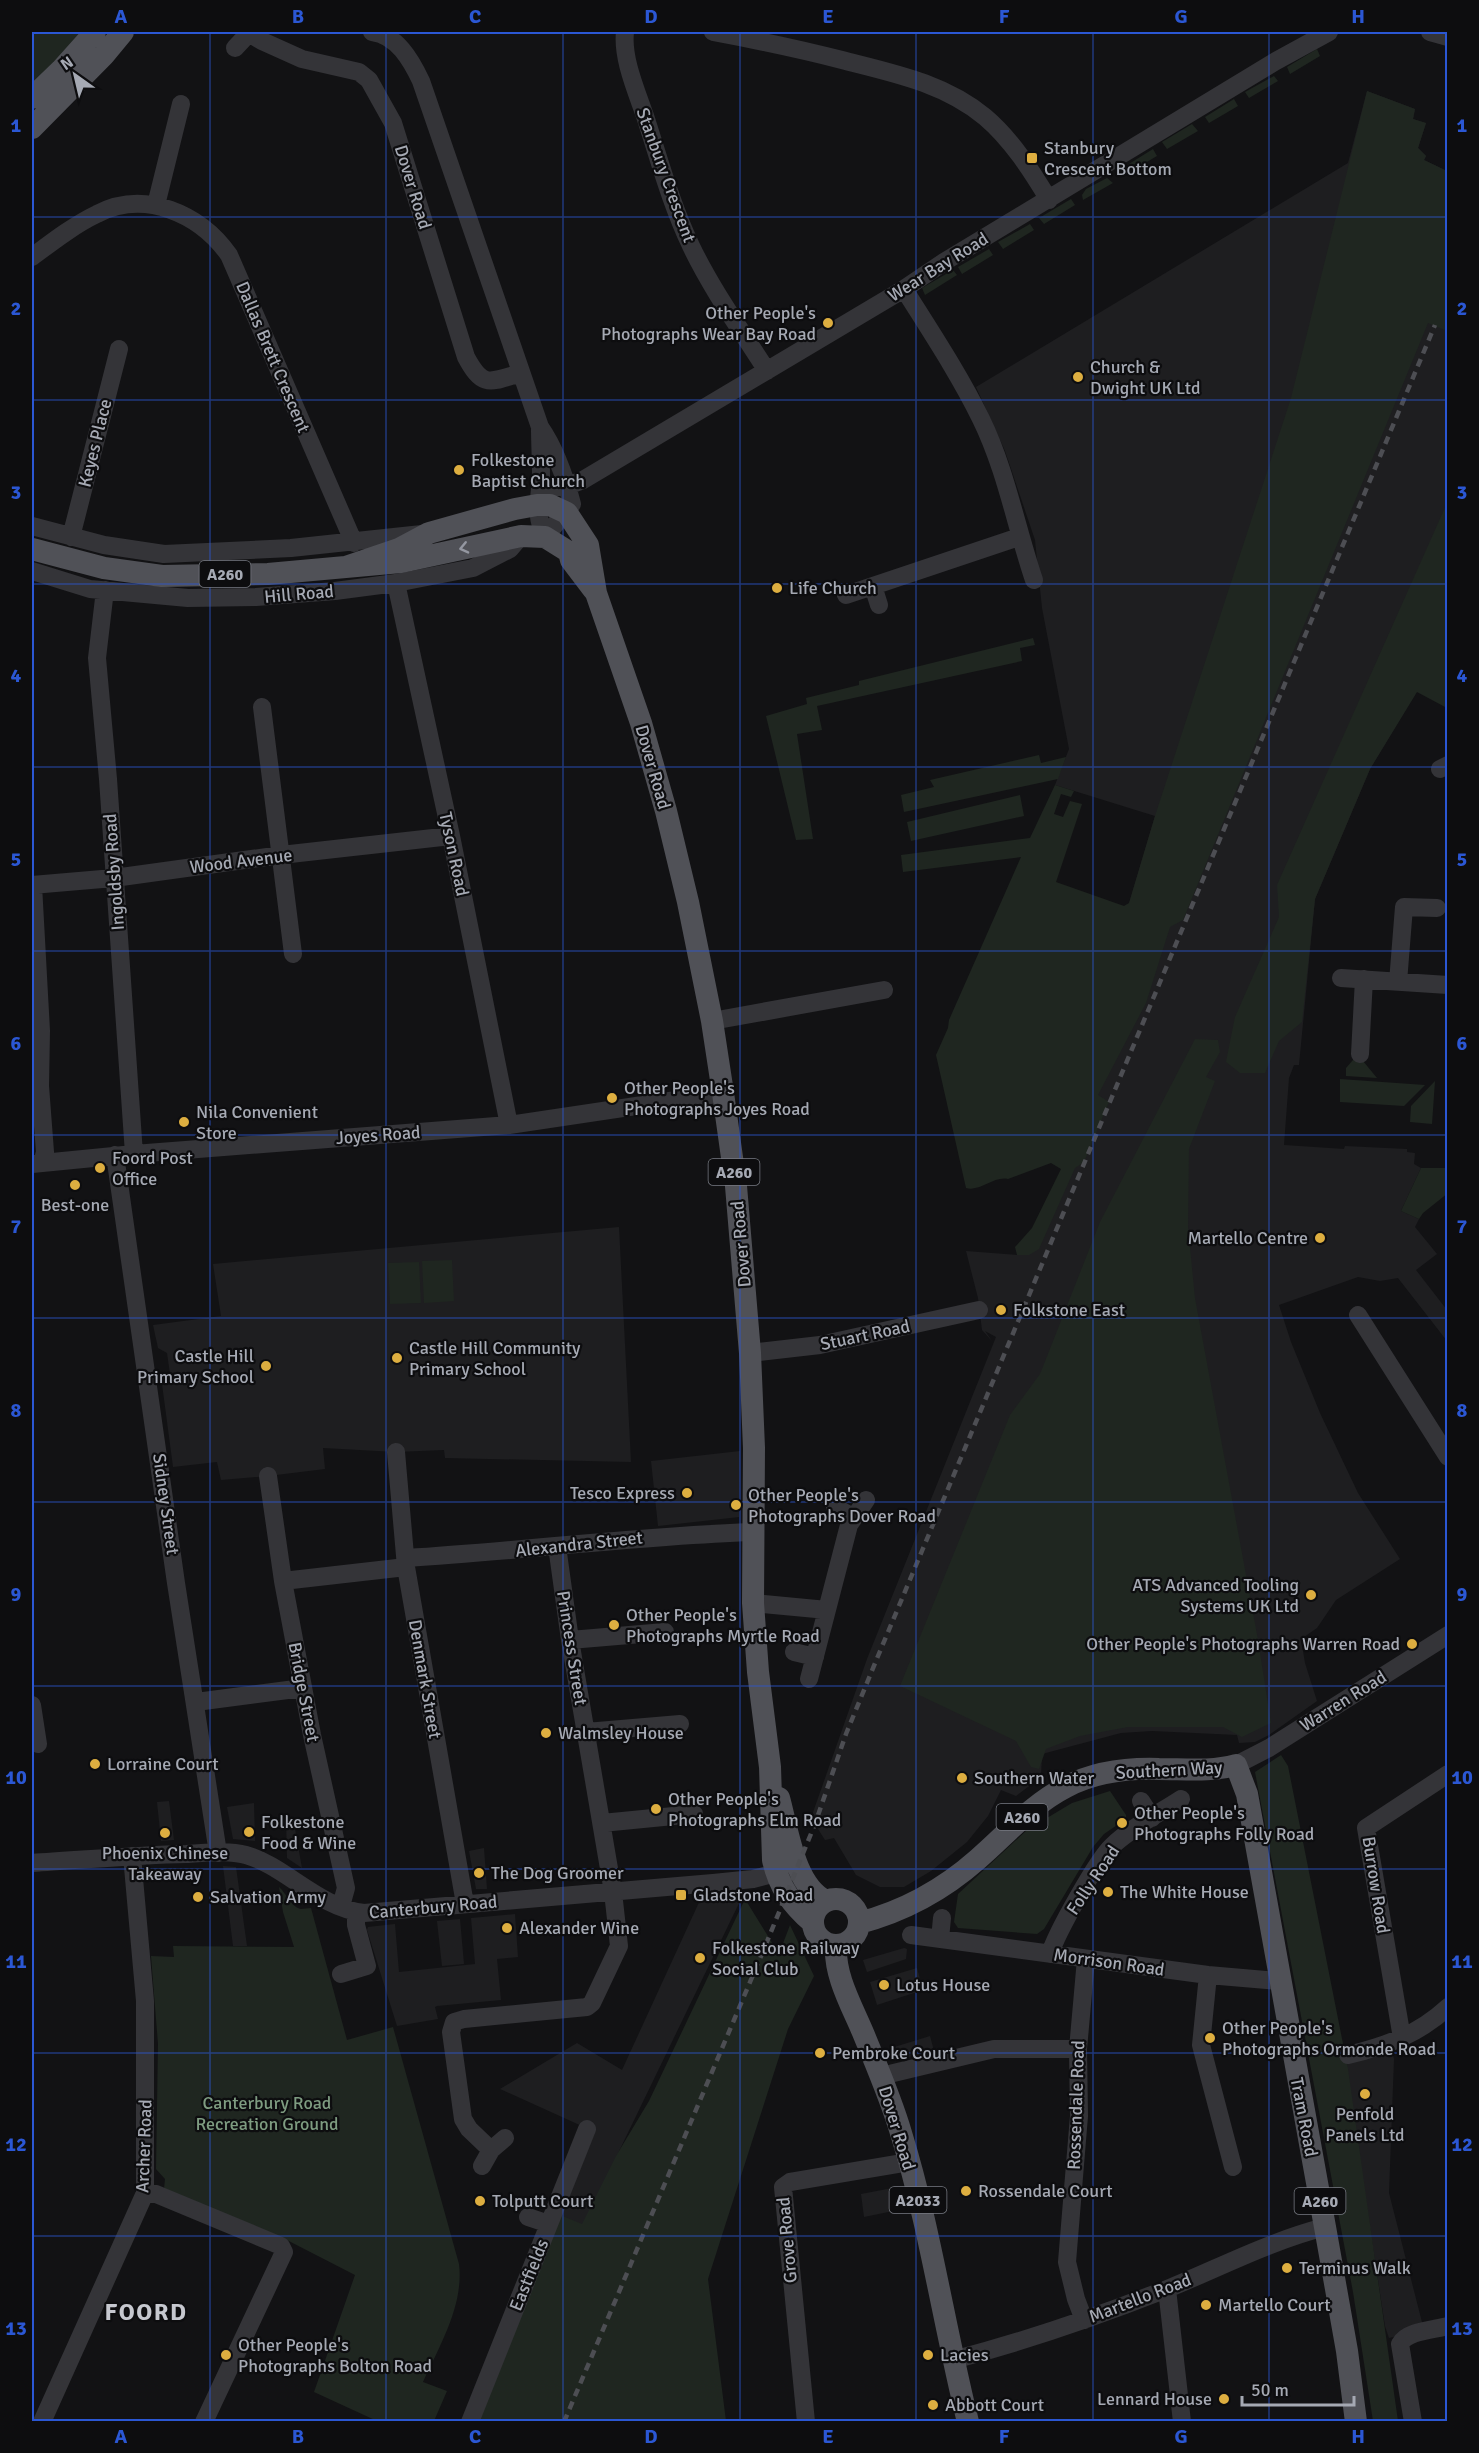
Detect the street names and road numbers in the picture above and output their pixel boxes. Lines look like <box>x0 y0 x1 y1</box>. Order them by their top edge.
street label: Stanbury Crescent <box>631 105 701 245</box>
street label: Dover Road <box>390 142 436 232</box>
street label: Wear Bay Road <box>884 227 992 307</box>
street label: Dallas Brett Crescent <box>231 278 315 436</box>
street label: Keyes Place <box>73 397 117 489</box>
road number: A260 <box>200 561 250 587</box>
street label: Hill Road <box>263 580 335 608</box>
street label: Dover Road <box>630 722 676 812</box>
street label: Tyson Road <box>434 810 474 898</box>
street label: Ingoldsby Road <box>99 813 129 931</box>
street label: Wood Avenue <box>188 844 294 878</box>
street label: Joyes Road <box>335 1121 421 1149</box>
road number: A260 <box>708 1159 760 1185</box>
street label: Dover Road <box>726 1200 756 1288</box>
street label: Stuart Road <box>818 1315 912 1355</box>
street label: Sidney Street <box>148 1452 184 1556</box>
street label: Alexandra Street <box>514 1526 644 1562</box>
street label: Princess Street <box>552 1589 592 1707</box>
street label: Denmark Street <box>404 1618 446 1740</box>
street label: Bridge Street <box>284 1640 324 1744</box>
street label: Warren Road <box>1296 1666 1390 1736</box>
street label: Southern Way <box>1115 1756 1223 1784</box>
road number: A260 <box>996 1804 1048 1830</box>
street label: Burrow Road <box>1357 1835 1395 1935</box>
street label: Folly Road <box>1062 1841 1124 1919</box>
street label: Canterbury Road <box>368 1890 498 1924</box>
street label: Morrison Road <box>1052 1943 1166 1981</box>
street label: Rossendale Road <box>1063 2040 1089 2170</box>
street label: Tram Road <box>1286 2075 1322 2159</box>
street label: Dover Road <box>874 2083 920 2173</box>
street label: Archer Road <box>131 2099 157 2193</box>
road number: A2033 <box>890 2187 946 2213</box>
road number: A260 <box>1294 2188 1346 2214</box>
street label: Grove Road <box>772 2196 802 2284</box>
street label: Eastfields <box>505 2236 553 2314</box>
street label: Martello Road <box>1086 2268 1194 2328</box>

